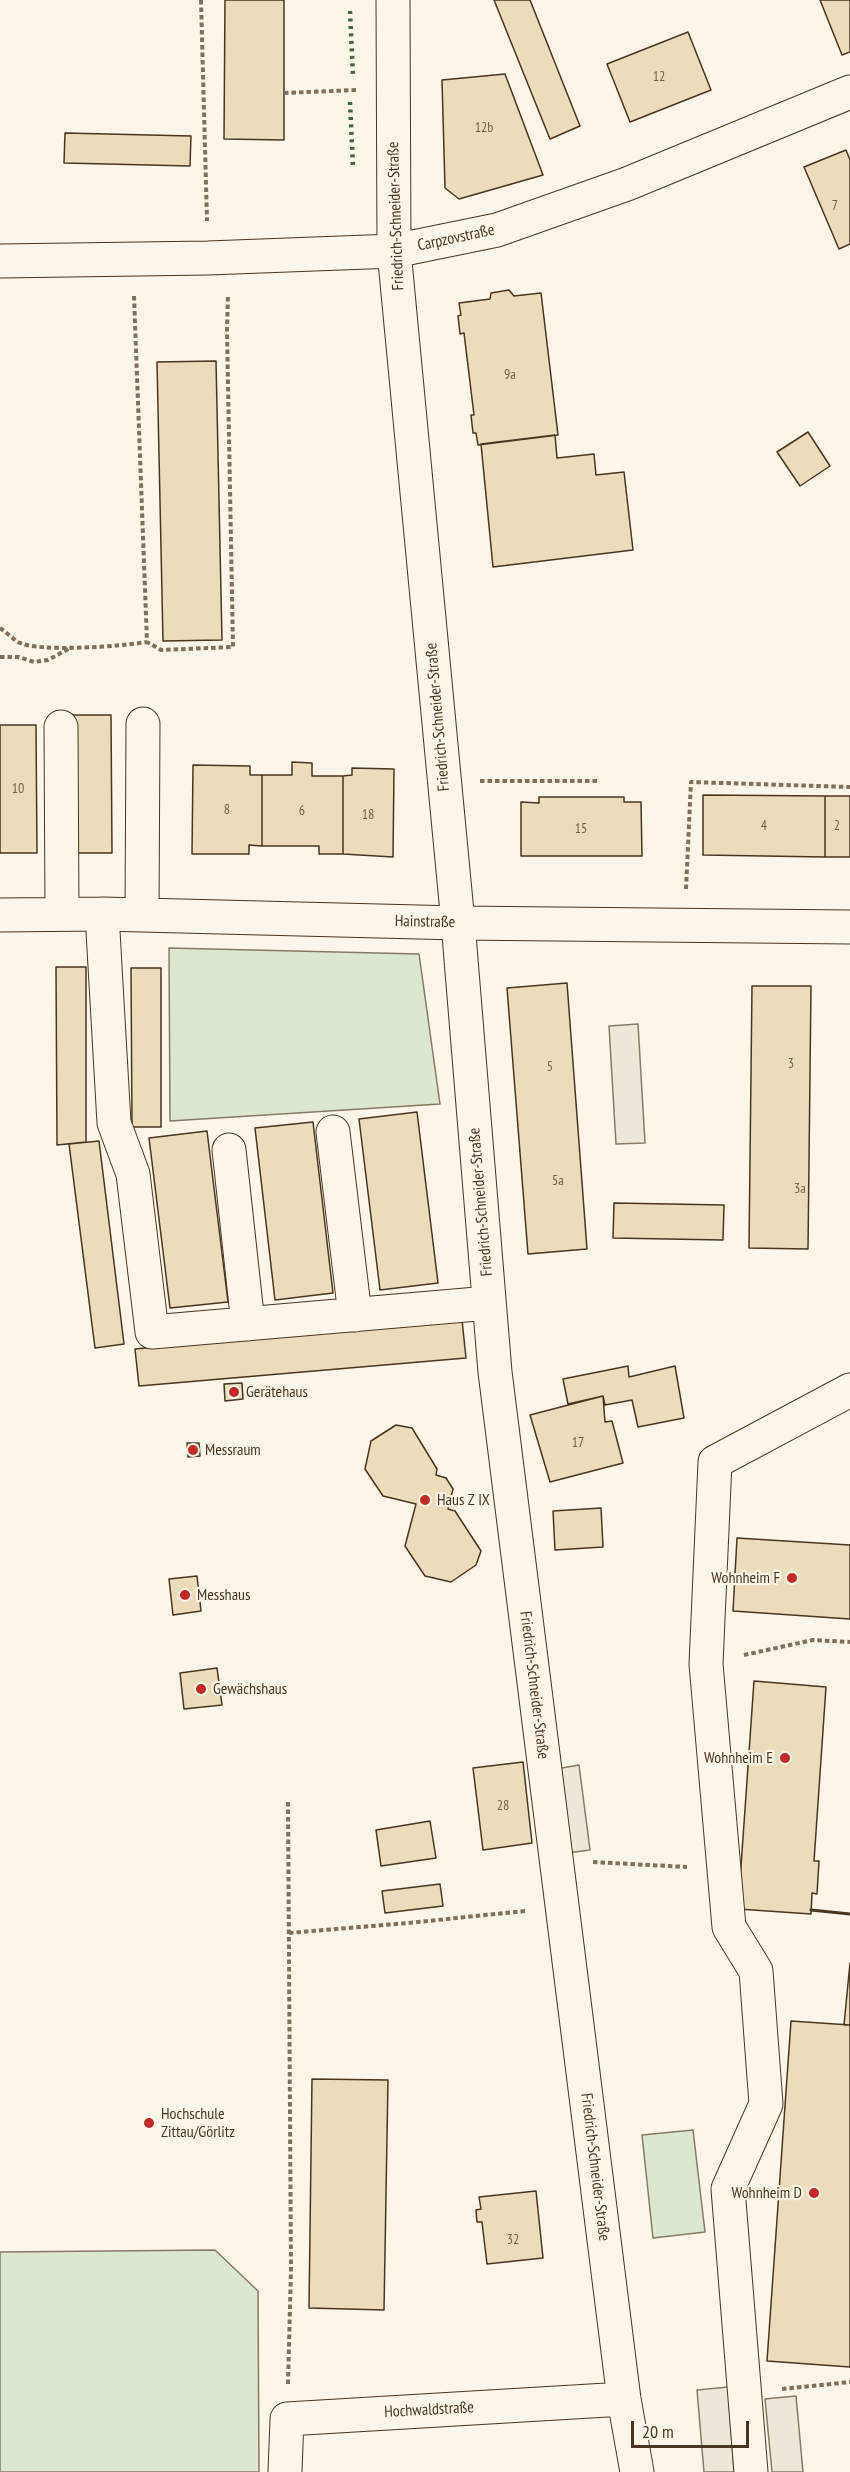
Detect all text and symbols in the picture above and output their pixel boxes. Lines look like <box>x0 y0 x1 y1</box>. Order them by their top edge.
house number: 12 <box>653 69 665 85</box>
house number: 12b <box>475 120 493 136</box>
street label: Friedrich-Schneider-Straße <box>384 141 408 291</box>
house number: 7 <box>832 198 838 214</box>
street label: Carpzovstraße <box>416 220 496 256</box>
house number: 9a <box>504 367 516 383</box>
street label: Friedrich-Schneider-Straße <box>422 642 454 792</box>
house number: 10 <box>12 781 24 797</box>
house number: 8 <box>224 802 230 818</box>
house number: 6 <box>299 803 305 819</box>
house number: 18 <box>362 807 374 823</box>
house number: 4 <box>761 818 767 834</box>
house number: 2 <box>834 818 840 834</box>
house number: 15 <box>575 821 587 837</box>
street label: Hainstraße <box>395 912 455 932</box>
house number: 3 <box>788 1056 794 1072</box>
house number: 5 <box>547 1059 553 1075</box>
street label: Friedrich-Schneider-Straße <box>465 1127 497 1277</box>
house number: 5a <box>552 1173 564 1189</box>
house number: 3a <box>794 1181 806 1197</box>
place label: Gerätehaus <box>246 1382 308 1402</box>
marker: Gerätehaus <box>227 1385 241 1399</box>
house number: 17 <box>572 1435 584 1451</box>
place label: Messraum <box>205 1440 261 1460</box>
marker: Messraum <box>186 1443 200 1457</box>
place label: Haus Z IX <box>437 1490 490 1510</box>
marker: Haus Z IX <box>418 1493 432 1507</box>
place label: Wohnheim F <box>711 1568 780 1588</box>
marker: Wohnheim F <box>785 1571 799 1585</box>
place label: Messhaus <box>197 1585 250 1605</box>
marker: Messhaus <box>178 1588 192 1602</box>
street label: Friedrich-Schneider-Straße <box>515 1610 553 1760</box>
place label: Gewächshaus <box>213 1679 287 1699</box>
marker: Gewächshaus <box>194 1682 208 1696</box>
place label: Wohnheim E <box>704 1748 773 1768</box>
marker: Wohnheim E <box>778 1751 792 1765</box>
house number: 28 <box>497 1798 509 1814</box>
street label: Friedrich-Schneider-Straße <box>576 2092 614 2242</box>
place label: Hochschule Zittau/Görlitz <box>161 2104 235 2142</box>
marker: Hochschule Zittau/Görlitz <box>142 2116 156 2130</box>
place label: Wohnheim D <box>732 2183 802 2203</box>
marker: Wohnheim D <box>807 2186 821 2200</box>
house number: 32 <box>507 2232 519 2248</box>
street label: Hochwaldstraße <box>384 2398 474 2422</box>
scale bar <box>634 2409 752 2447</box>
text: 20 m <box>642 2420 674 2443</box>

